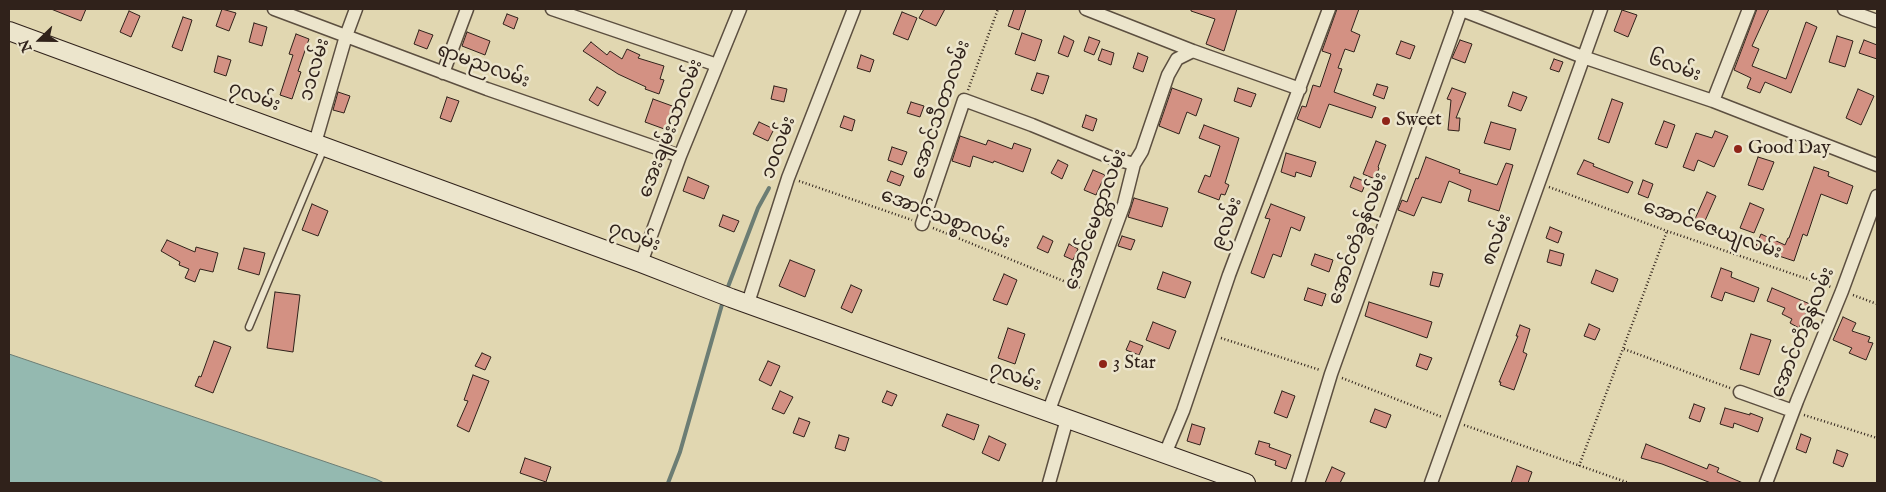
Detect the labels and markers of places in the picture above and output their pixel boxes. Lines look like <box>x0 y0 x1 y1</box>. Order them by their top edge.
place label: Sweet <box>1396 110 1442 132</box>
marker: Sweet <box>1380 115 1392 127</box>
place label: Good Day <box>1748 138 1830 160</box>
marker: Good Day <box>1732 143 1744 155</box>
place label: 3 Star <box>1113 353 1156 375</box>
marker: 3 Star <box>1097 358 1109 370</box>

